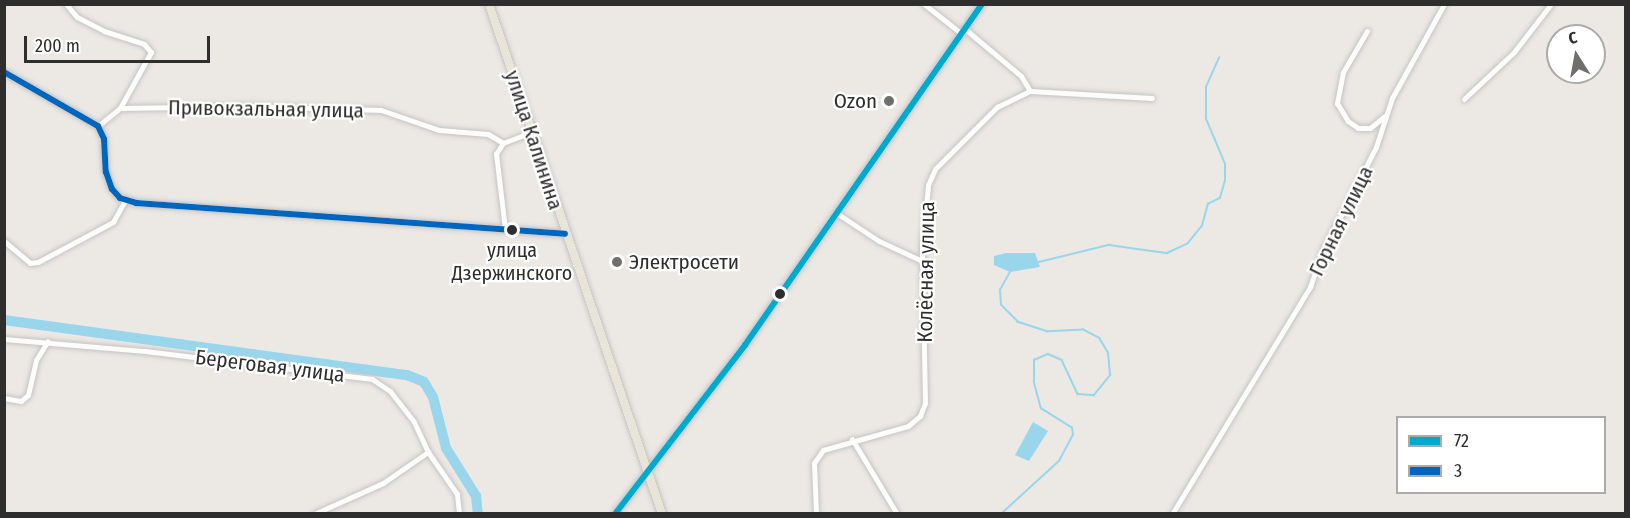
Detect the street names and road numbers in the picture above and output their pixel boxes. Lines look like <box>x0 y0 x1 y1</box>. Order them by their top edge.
street label: улица Калинина <box>500 67 568 213</box>
street label: Привокзальная улица <box>168 95 364 123</box>
street label: Горная улица <box>1304 162 1378 280</box>
street label: Колёсная улица <box>912 201 940 343</box>
street label: Береговая улица <box>194 344 346 388</box>

